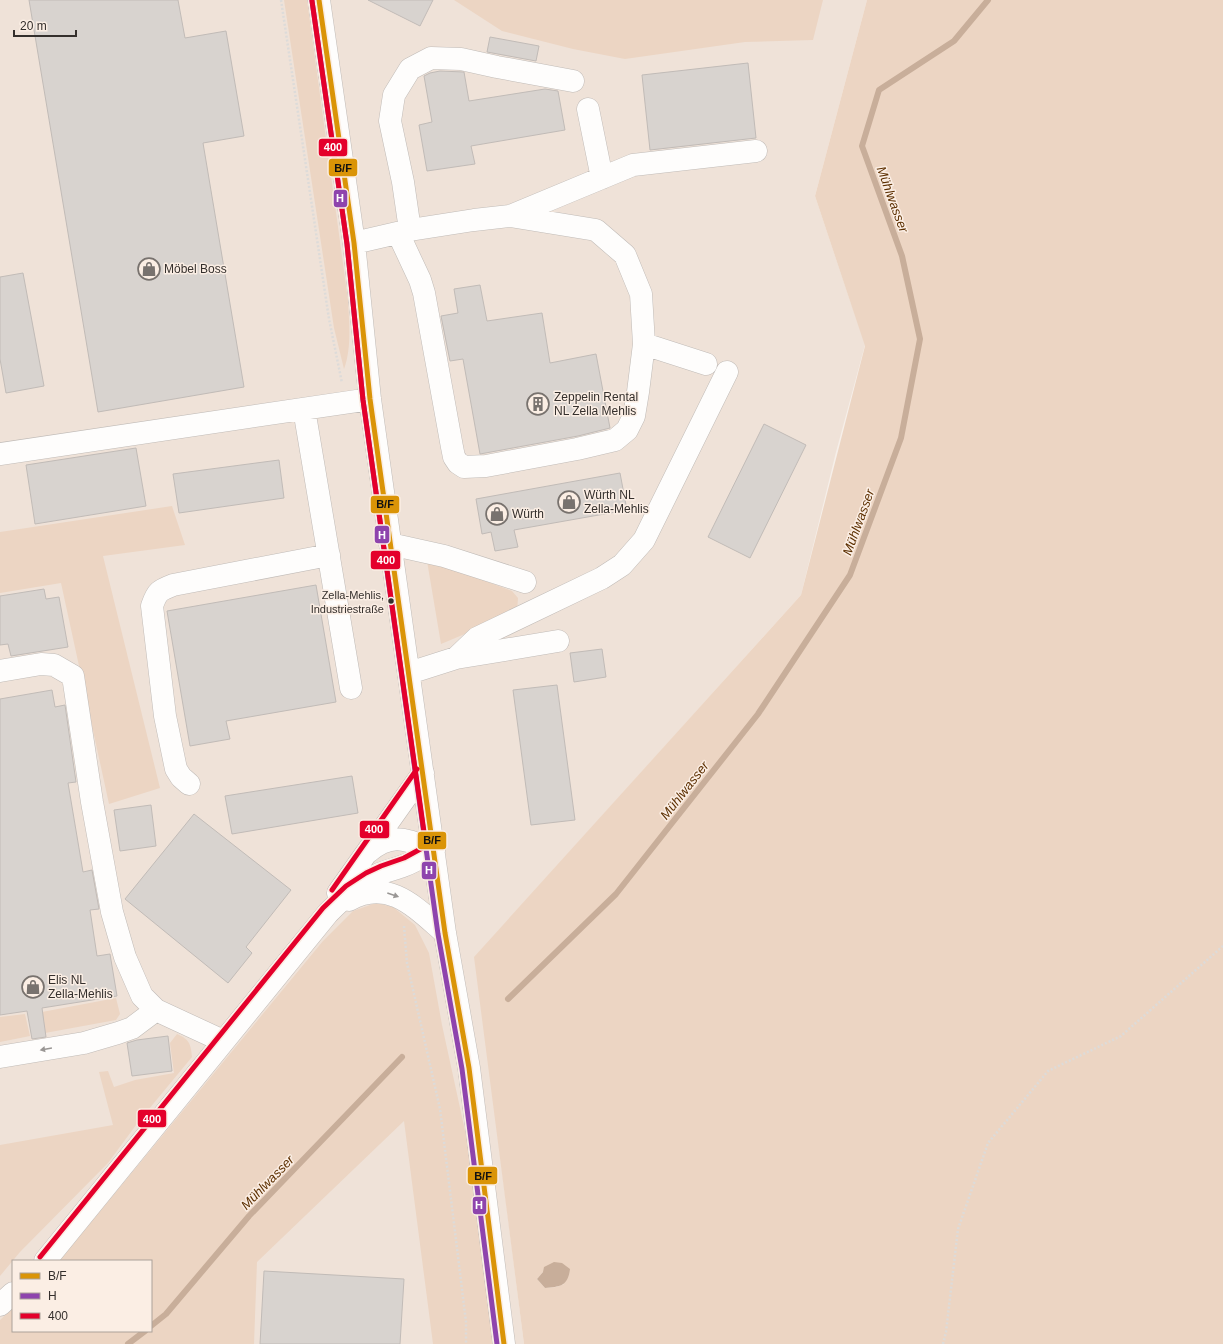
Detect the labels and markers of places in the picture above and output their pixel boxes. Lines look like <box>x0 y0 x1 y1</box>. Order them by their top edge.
shop icon: Möbel Boss <box>136 256 162 282</box>
place label: Möbel Boss <box>164 262 227 276</box>
place label: Zeppelin Rental NL Zella Mehlis <box>554 390 638 418</box>
building icon: Zeppelin Rental NL Zella Mehlis <box>525 391 551 417</box>
place label: Würth NL Zella-Mehlis <box>584 488 649 516</box>
shop icon: Würth NL Zella-Mehlis <box>556 489 582 515</box>
shop icon: Würth <box>484 501 510 527</box>
place label: Würth <box>512 507 544 521</box>
place label: Zella-Mehlis, Industriestraße <box>311 589 384 615</box>
marker: Zella-Mehlis, Industriestraße <box>386 596 396 606</box>
place label: Elis NL Zella-Mehlis <box>48 973 113 1001</box>
shop icon: Elis NL Zella-Mehlis <box>20 974 46 1000</box>

